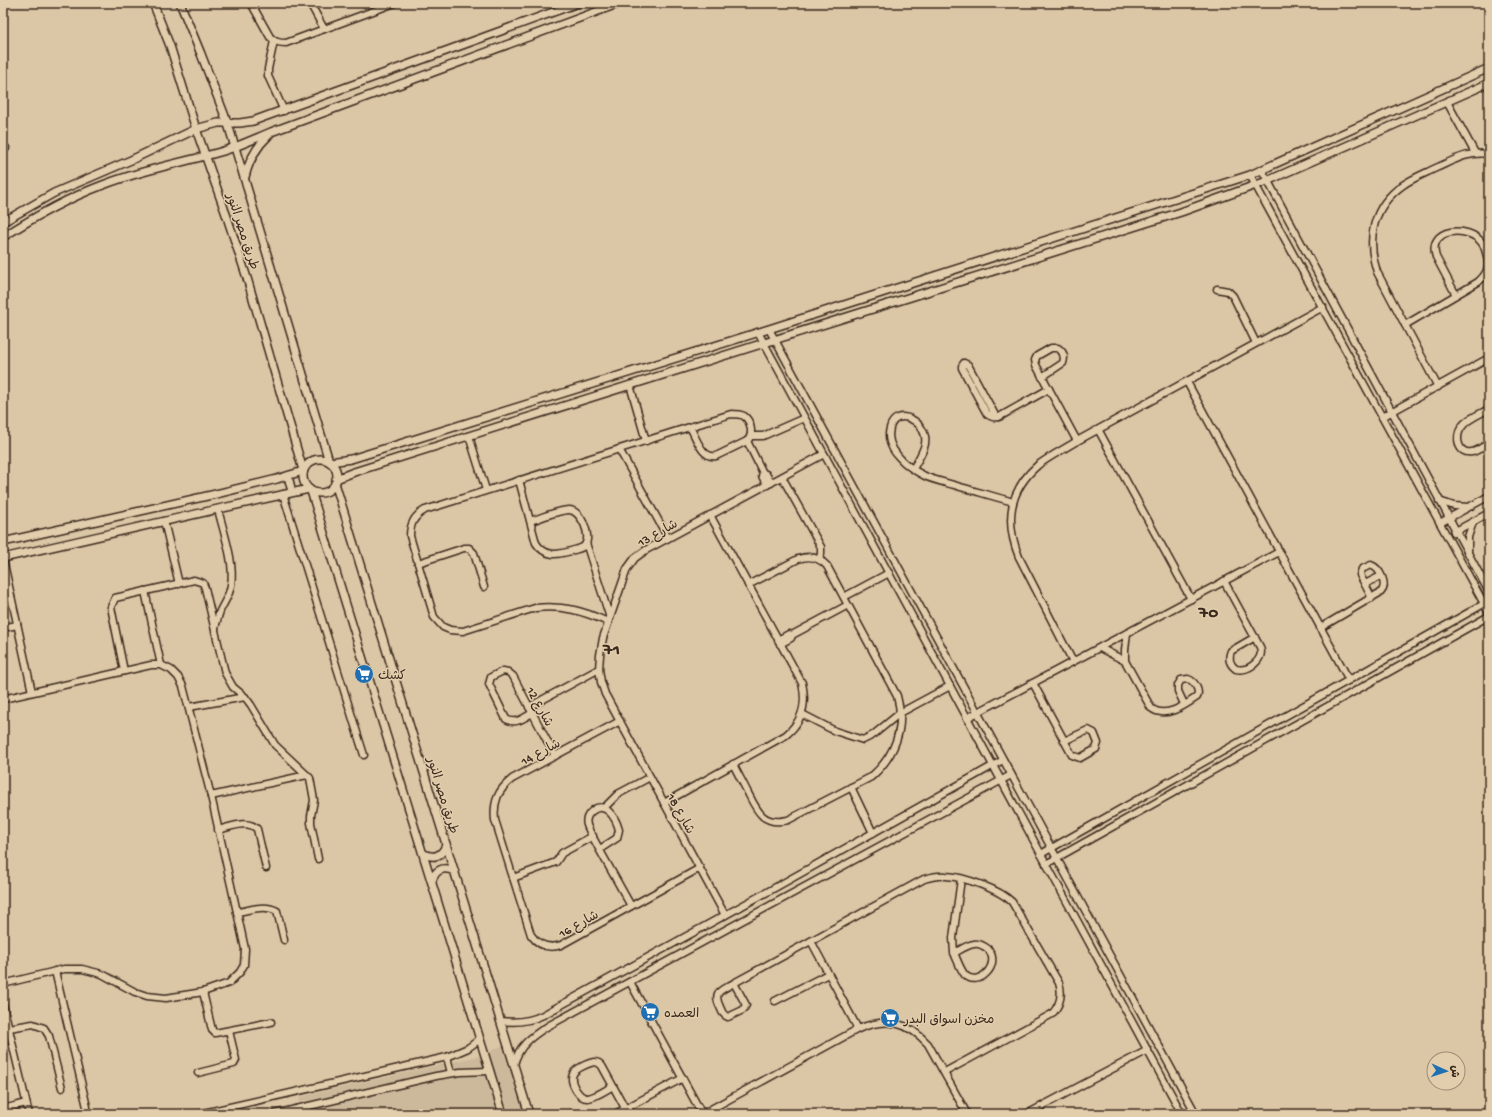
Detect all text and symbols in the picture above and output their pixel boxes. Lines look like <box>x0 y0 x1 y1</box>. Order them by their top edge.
street label: طريق مصر النور <box>222 191 261 272</box>
street label: شارع 13 <box>635 517 681 552</box>
district label: 70 <box>1198 604 1219 624</box>
district label: 71 <box>602 641 621 661</box>
supermarket icon: كشك <box>353 663 375 685</box>
place label: كشك <box>378 669 406 684</box>
street label: شارع 12 <box>522 684 555 730</box>
street label: شارع 14 <box>518 737 564 770</box>
street label: طريق مصر النور <box>423 755 460 836</box>
street label: شارع 18 <box>662 791 697 837</box>
street label: شارع 16 <box>556 908 602 943</box>
supermarket icon: العمده <box>639 1001 661 1023</box>
place label: العمده <box>664 1007 699 1022</box>
supermarket icon: مخزن اسواق البدر <box>879 1007 901 1029</box>
place label: مخزن اسواق البدر <box>903 1013 994 1028</box>
north arrow <box>1426 1051 1466 1091</box>
text: ش <box>1448 1065 1460 1078</box>

